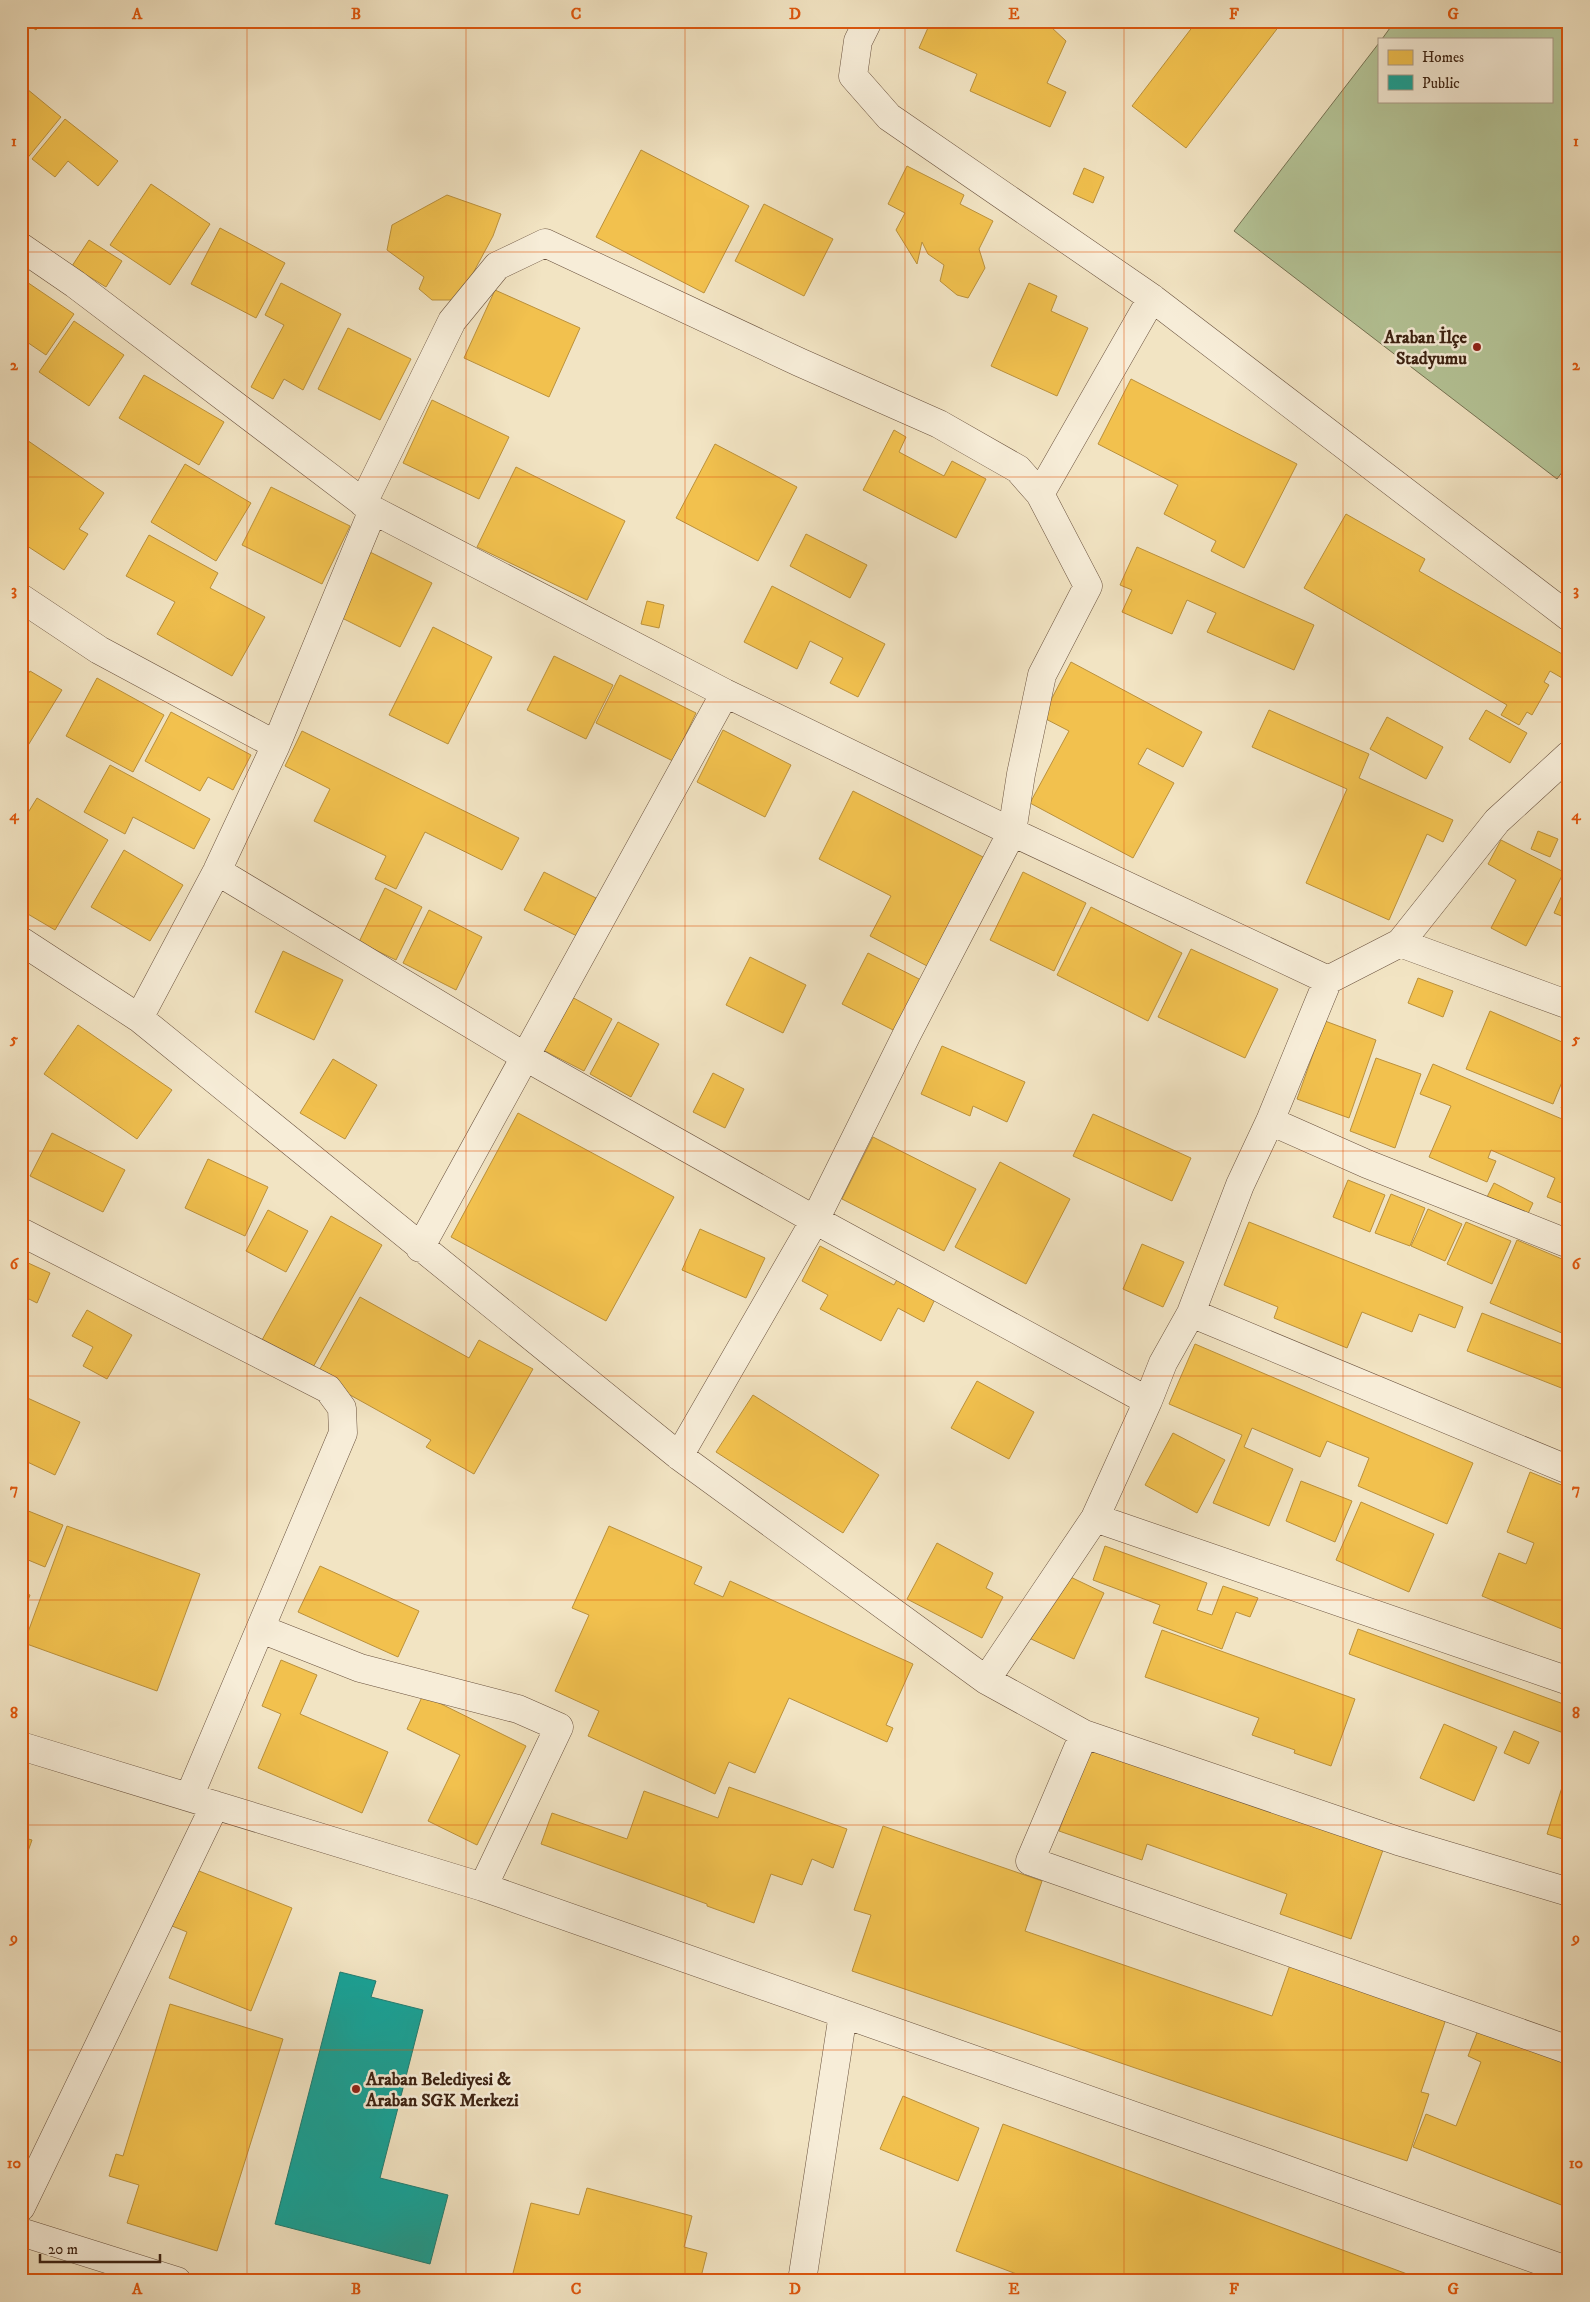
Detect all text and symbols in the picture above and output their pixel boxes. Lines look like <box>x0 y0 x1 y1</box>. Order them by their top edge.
text: A <box>131 4 143 24</box>
text: B <box>351 4 361 24</box>
text: C <box>571 4 581 24</box>
text: D <box>789 4 801 24</box>
text: E <box>1008 4 1020 24</box>
text: F <box>1229 4 1239 24</box>
text: G <box>1447 4 1459 24</box>
legend <box>1378 38 1552 102</box>
text: Homes <box>1422 48 1464 67</box>
text: Public <box>1422 74 1460 93</box>
text: 1 <box>11 131 17 151</box>
text: 1 <box>1573 131 1579 151</box>
place label: Araban İlçe Stadyumu <box>1383 326 1468 370</box>
marker: Araban İlçe Stadyumu <box>1471 341 1483 353</box>
text: 2 <box>10 355 19 375</box>
text: 2 <box>1572 355 1581 375</box>
text: 3 <box>11 580 17 600</box>
text: 3 <box>1573 580 1579 600</box>
text: 4 <box>8 805 19 825</box>
text: 4 <box>1570 805 1581 825</box>
text: 5 <box>9 1029 18 1049</box>
text: 5 <box>1571 1029 1580 1049</box>
text: 6 <box>10 1254 20 1274</box>
text: 6 <box>1572 1254 1582 1274</box>
text: 7 <box>10 1479 18 1499</box>
text: 7 <box>1572 1479 1580 1499</box>
text: 8 <box>10 1703 18 1723</box>
text: 8 <box>1572 1703 1580 1723</box>
text: 9 <box>9 1928 18 1948</box>
text: 9 <box>1571 1928 1580 1948</box>
place label: Araban Belediyesi & Araban SGK Merkezi <box>365 2069 519 2112</box>
marker: Araban Belediyesi & Araban SGK Merkezi <box>350 2083 362 2095</box>
text: 10 <box>7 2153 22 2173</box>
text: 10 <box>1569 2153 1584 2173</box>
scale bar <box>40 2232 160 2264</box>
text: 20 m <box>48 2240 78 2259</box>
text: A <box>131 2279 143 2299</box>
text: B <box>351 2279 361 2299</box>
text: C <box>571 2279 581 2299</box>
text: D <box>789 2279 801 2299</box>
text: E <box>1008 2279 1020 2299</box>
text: F <box>1229 2279 1239 2299</box>
text: G <box>1447 2279 1459 2299</box>

